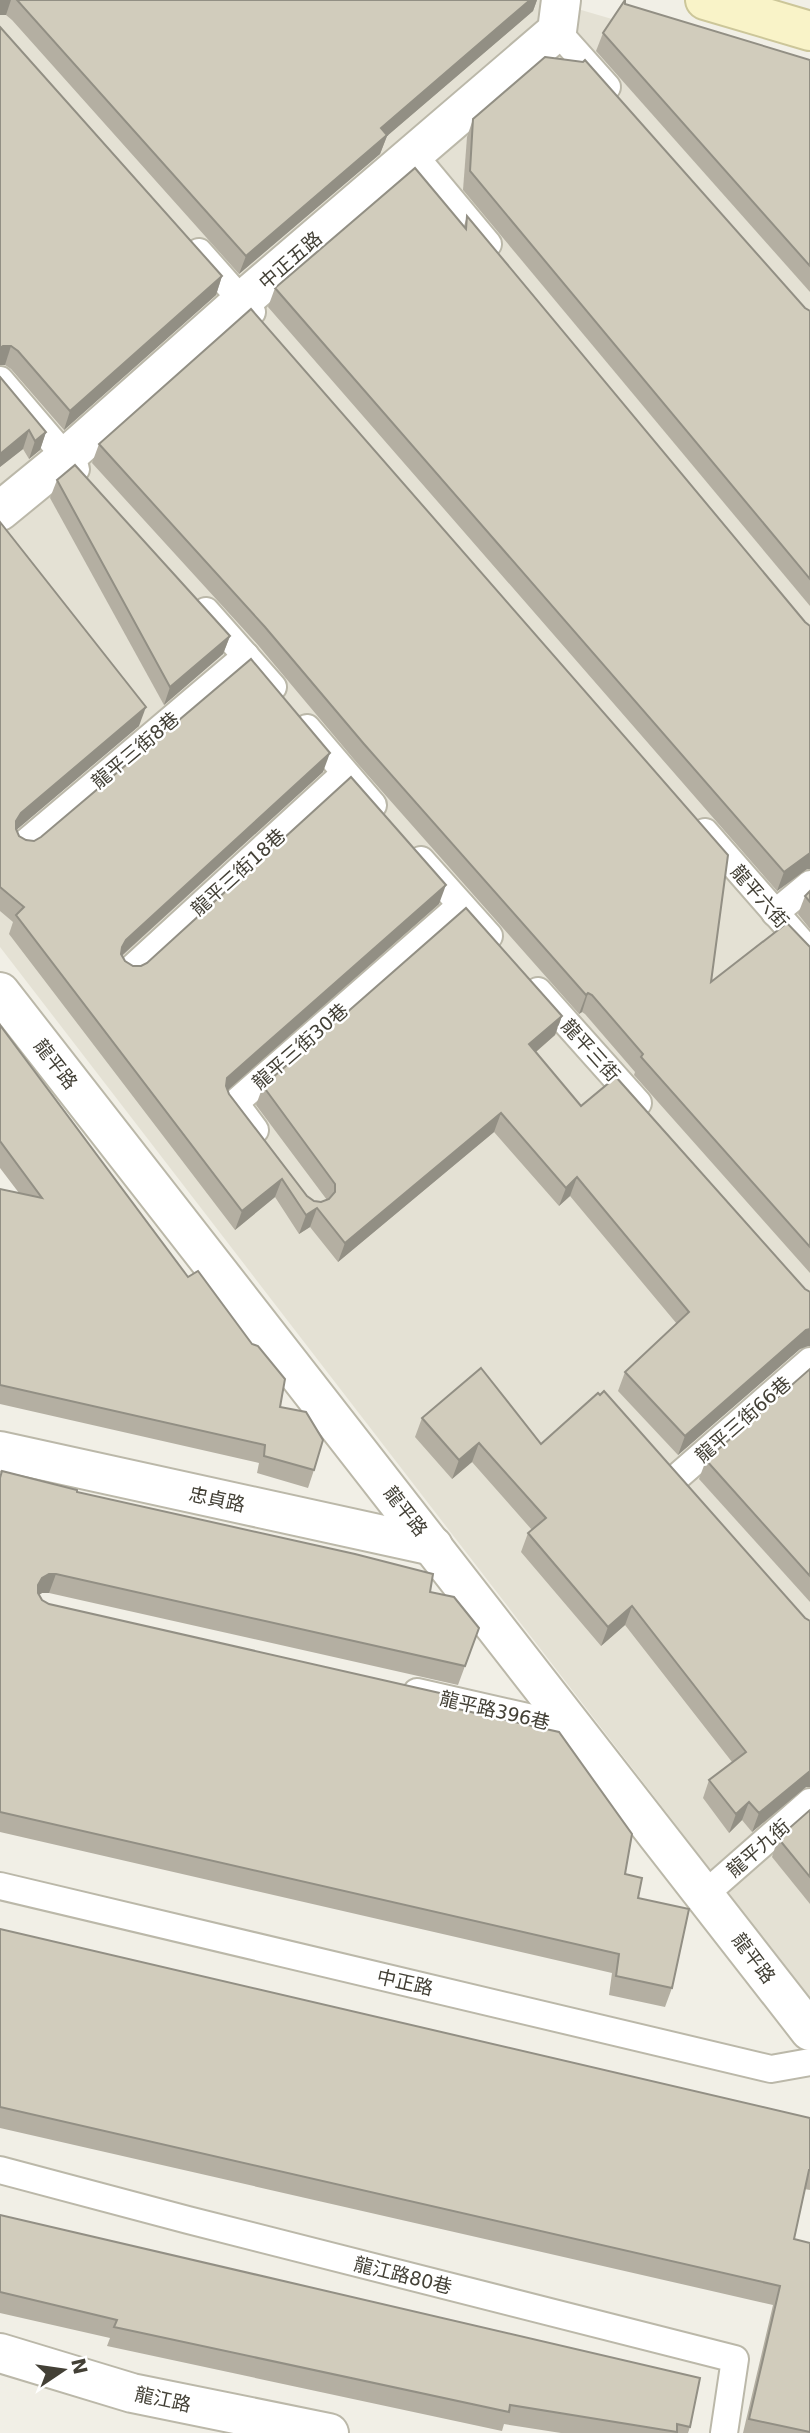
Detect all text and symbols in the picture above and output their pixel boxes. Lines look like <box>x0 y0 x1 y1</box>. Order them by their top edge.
street label: 中正五路 <box>254 227 326 293</box>
street label: 龍平三街8巷 <box>87 707 183 793</box>
street label: 龍平三街18巷 <box>186 824 290 920</box>
street label: 龍平六街 <box>727 860 793 932</box>
street label: 龍平三街30巷 <box>248 999 352 1093</box>
street label: 龍平三街 <box>557 1014 625 1086</box>
street label: 龍平路 <box>30 1035 82 1093</box>
street label: 龍平三街66巷 <box>691 1372 795 1466</box>
street label: 忠貞路 <box>187 1482 247 1516</box>
street label: 龍平路 <box>380 1482 432 1540</box>
street label: 龍平路396巷 <box>438 1687 552 1733</box>
street label: 龍平九街 <box>722 1815 794 1881</box>
street label: 龍平路 <box>728 1929 780 1987</box>
street label: 中正路 <box>375 1965 435 1999</box>
street label: 龍江路80巷 <box>352 2252 454 2298</box>
north arrow <box>28 2335 98 2405</box>
text: N <box>67 2356 92 2376</box>
street label: 龍江路 <box>133 2382 193 2416</box>

